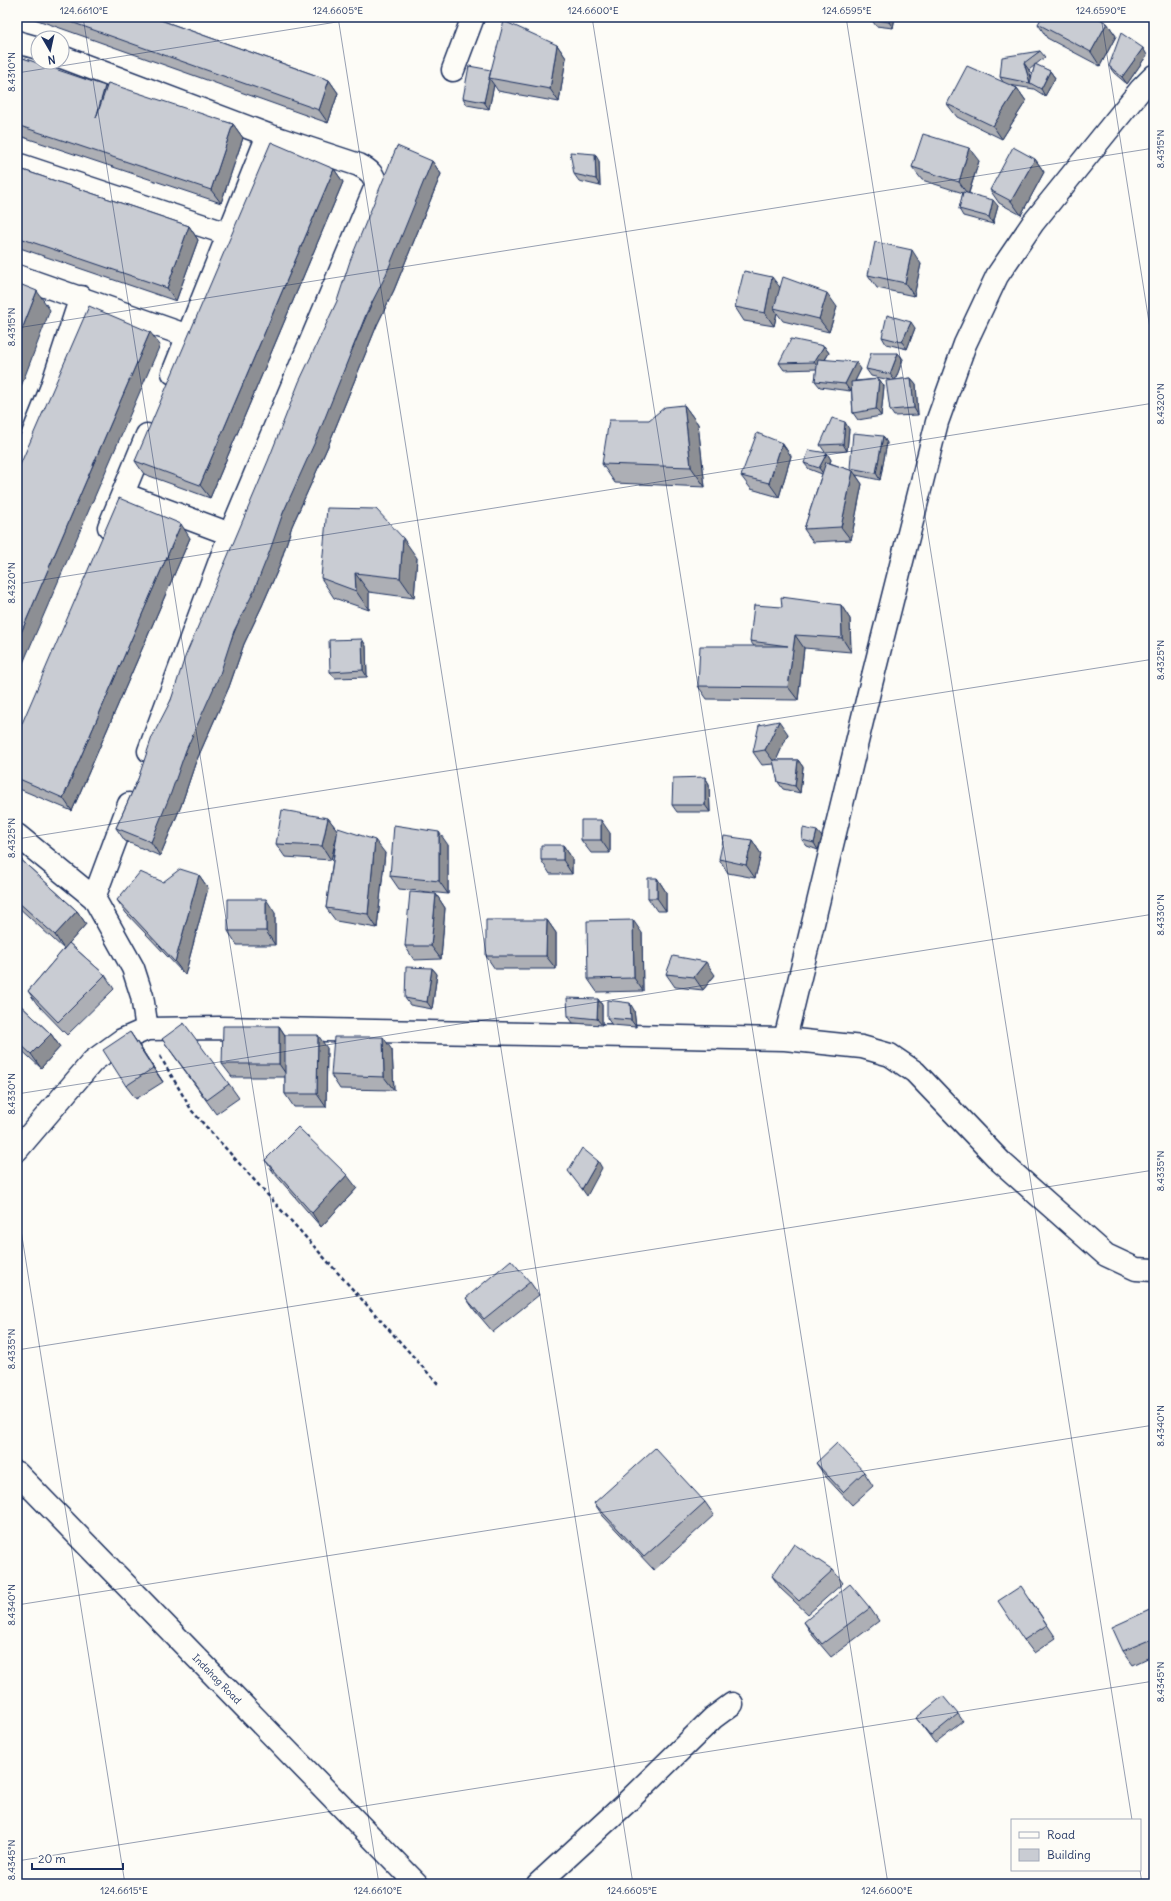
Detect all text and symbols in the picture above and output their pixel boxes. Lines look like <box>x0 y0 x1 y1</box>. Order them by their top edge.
text: 124.6610°E <box>60 4 108 17</box>
text: 124.6605°E <box>313 4 363 17</box>
text: 124.6600°E <box>567 4 619 17</box>
text: 124.6595°E <box>822 4 872 17</box>
text: 124.6590°E <box>1076 4 1126 17</box>
north arrow <box>30 30 70 70</box>
text: 8.4310°N <box>5 52 18 92</box>
text: N <box>47 52 56 67</box>
text: 8.4315°N <box>1154 130 1167 168</box>
text: 8.4315°N <box>5 308 18 346</box>
text: 8.4320°N <box>1154 383 1167 425</box>
text: 8.4320°N <box>5 562 18 604</box>
text: 8.4325°N <box>1154 640 1167 680</box>
text: 8.4325°N <box>5 818 18 858</box>
text: 8.4330°N <box>1154 894 1167 936</box>
text: 8.4330°N <box>5 1073 18 1115</box>
text: 8.4335°N <box>1154 1151 1167 1191</box>
text: 8.4335°N <box>5 1329 18 1369</box>
text: 8.4340°N <box>1154 1405 1167 1447</box>
text: 8.4340°N <box>5 1584 18 1626</box>
street label: Indahag Road <box>190 1651 244 1706</box>
text: 8.4345°N <box>1154 1662 1167 1702</box>
legend <box>1011 1819 1141 1871</box>
text: Road <box>1047 1827 1075 1842</box>
text: 8.4345°N <box>5 1840 18 1880</box>
scale bar <box>32 1845 123 1871</box>
text: Building <box>1047 1847 1091 1862</box>
text: 20 m <box>38 1851 66 1866</box>
text: 124.6615°E <box>100 1884 148 1897</box>
text: 124.6610°E <box>354 1884 402 1897</box>
text: 124.6605°E <box>607 1884 657 1897</box>
text: 124.6600°E <box>861 1884 913 1897</box>

